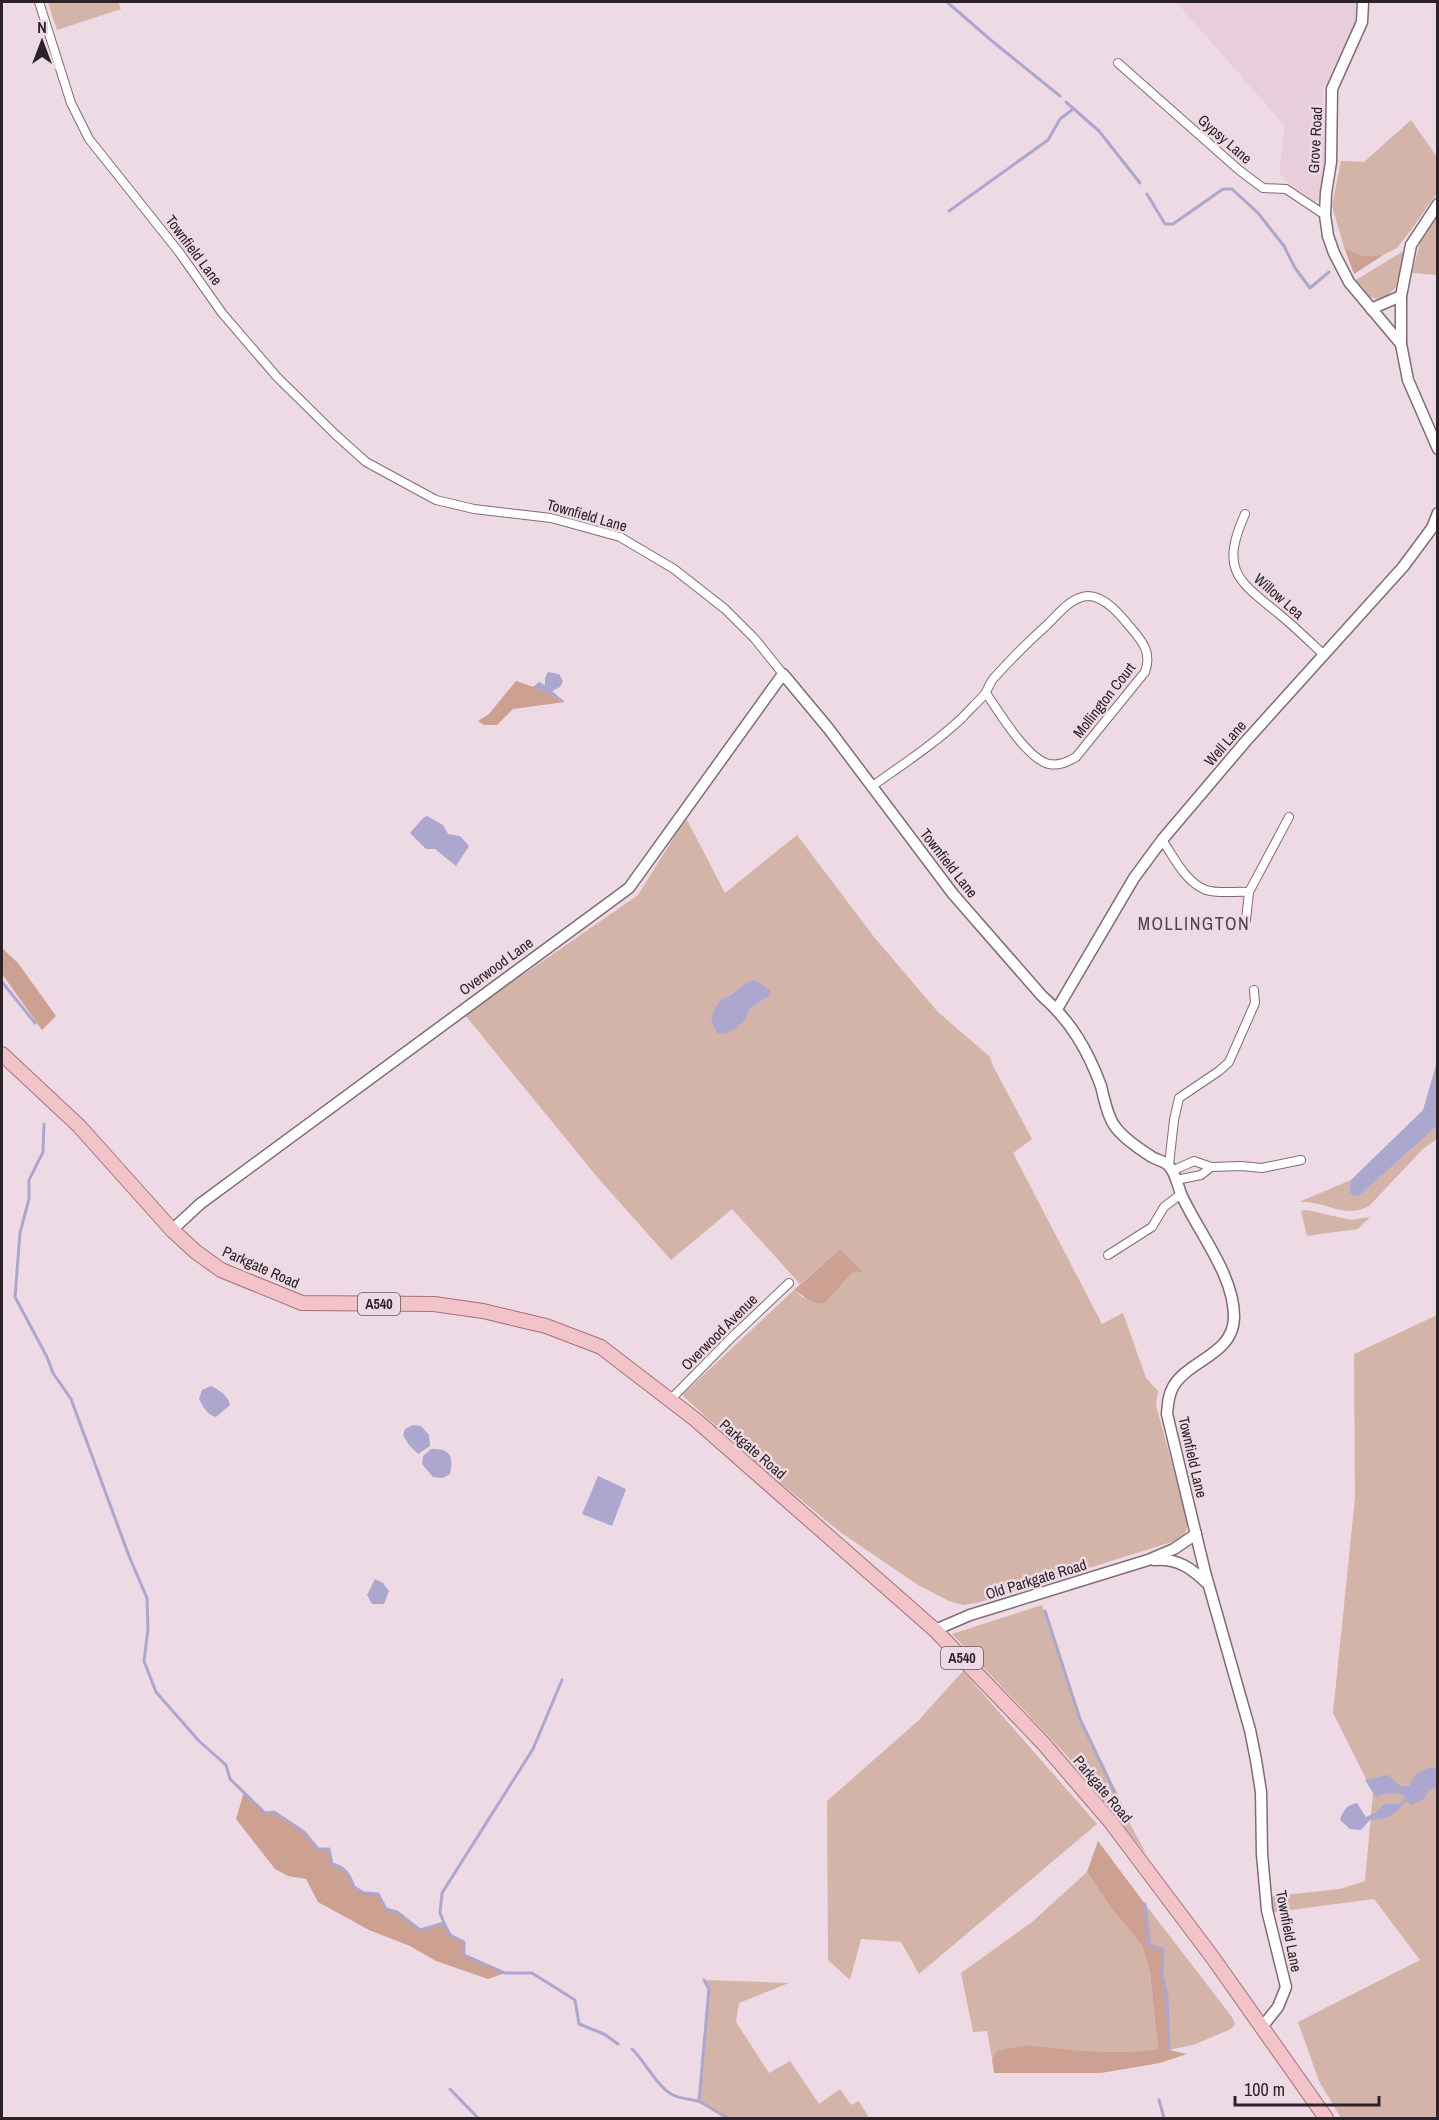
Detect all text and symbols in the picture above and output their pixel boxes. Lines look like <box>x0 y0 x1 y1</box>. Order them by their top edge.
north arrow <box>12 12 72 72</box>
text: N <box>37 16 47 38</box>
street label: Grove Road <box>1303 106 1327 174</box>
street label: Gypsy Lane <box>1193 110 1257 169</box>
street label: Townfield Lane <box>161 211 227 289</box>
street label: Townfield Lane <box>544 494 630 537</box>
street label: Willow Lea <box>1249 568 1309 624</box>
street label: Mollington Court <box>1068 658 1140 742</box>
street label: Well Lane <box>1199 715 1251 770</box>
street label: Townfield Lane <box>915 824 983 902</box>
district label: MOLLINGTON <box>1138 911 1250 936</box>
street label: Overwood Lane <box>455 932 537 1000</box>
street label: Parkgate Road <box>219 1241 303 1293</box>
street label: Overwood Avenue <box>676 1289 762 1375</box>
road number: A540 <box>358 1293 400 1315</box>
street label: Parkgate Road <box>715 1414 791 1484</box>
street label: Townfield Lane <box>1173 1414 1213 1500</box>
street label: Old Parkgate Road <box>983 1554 1089 1604</box>
road number: A540 <box>941 1647 983 1669</box>
street label: Parkgate Road <box>1069 1751 1137 1827</box>
street label: Townfield Lane <box>1271 1888 1307 1974</box>
scale bar <box>1235 2069 1379 2107</box>
text: 100 m <box>1244 2077 1285 2102</box>

